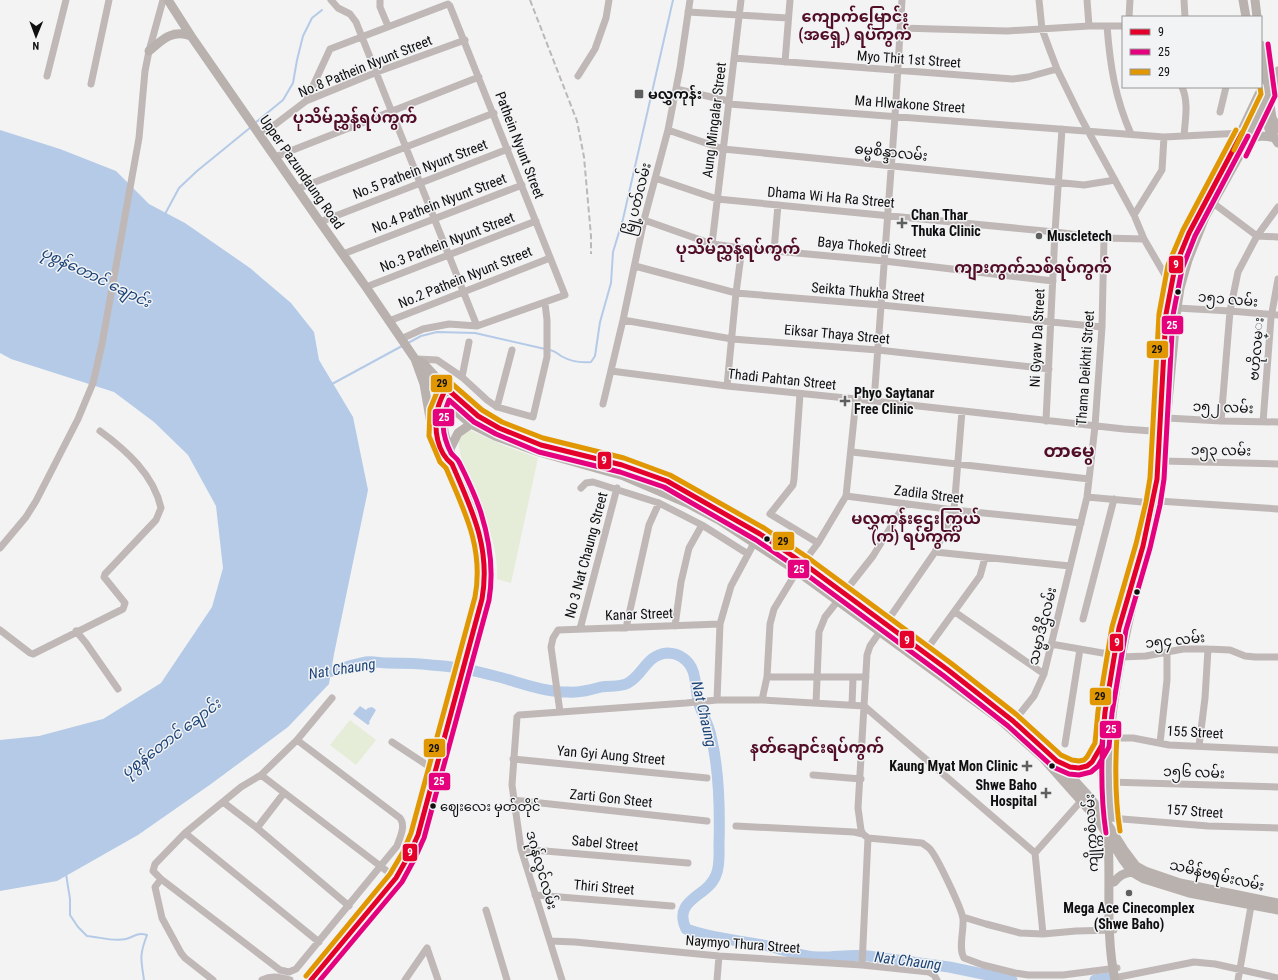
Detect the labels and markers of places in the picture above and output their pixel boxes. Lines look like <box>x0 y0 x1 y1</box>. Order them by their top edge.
place label: မလွှကုန်း <box>648 84 702 106</box>
marker: မလွှကုန်း <box>633 88 645 100</box>
place label: Chan Thar Thuka Clinic <box>911 207 981 239</box>
marker: Chan Thar Thuka Clinic <box>896 217 908 229</box>
place label: Muscletech <box>1047 228 1112 244</box>
marker: Muscletech <box>1034 231 1044 241</box>
unlabelled marker <box>1173 287 1183 297</box>
place label: Phyo Saytanar Free Clinic <box>854 385 935 417</box>
marker: Phyo Saytanar Free Clinic <box>839 395 851 407</box>
unlabelled marker <box>762 534 772 544</box>
unlabelled marker <box>1132 587 1142 597</box>
place label: Kaung Myat Mon Clinic <box>889 758 1019 774</box>
marker: Kaung Myat Mon Clinic <box>1021 760 1033 772</box>
unlabelled marker <box>1047 761 1057 771</box>
place label: Shwe Baho Hospital <box>975 777 1037 809</box>
marker: Shwe Baho Hospital <box>1040 787 1052 799</box>
place label: ဈေးလေး မှတ်တိုင် <box>440 798 540 817</box>
marker: ဈေးလေး မှတ်တိုင် <box>428 801 438 811</box>
marker: Mega Ace Cinecomplex (Shwe Baho) <box>1124 888 1134 898</box>
place label: Mega Ace Cinecomplex (Shwe Baho) <box>1063 900 1195 933</box>

